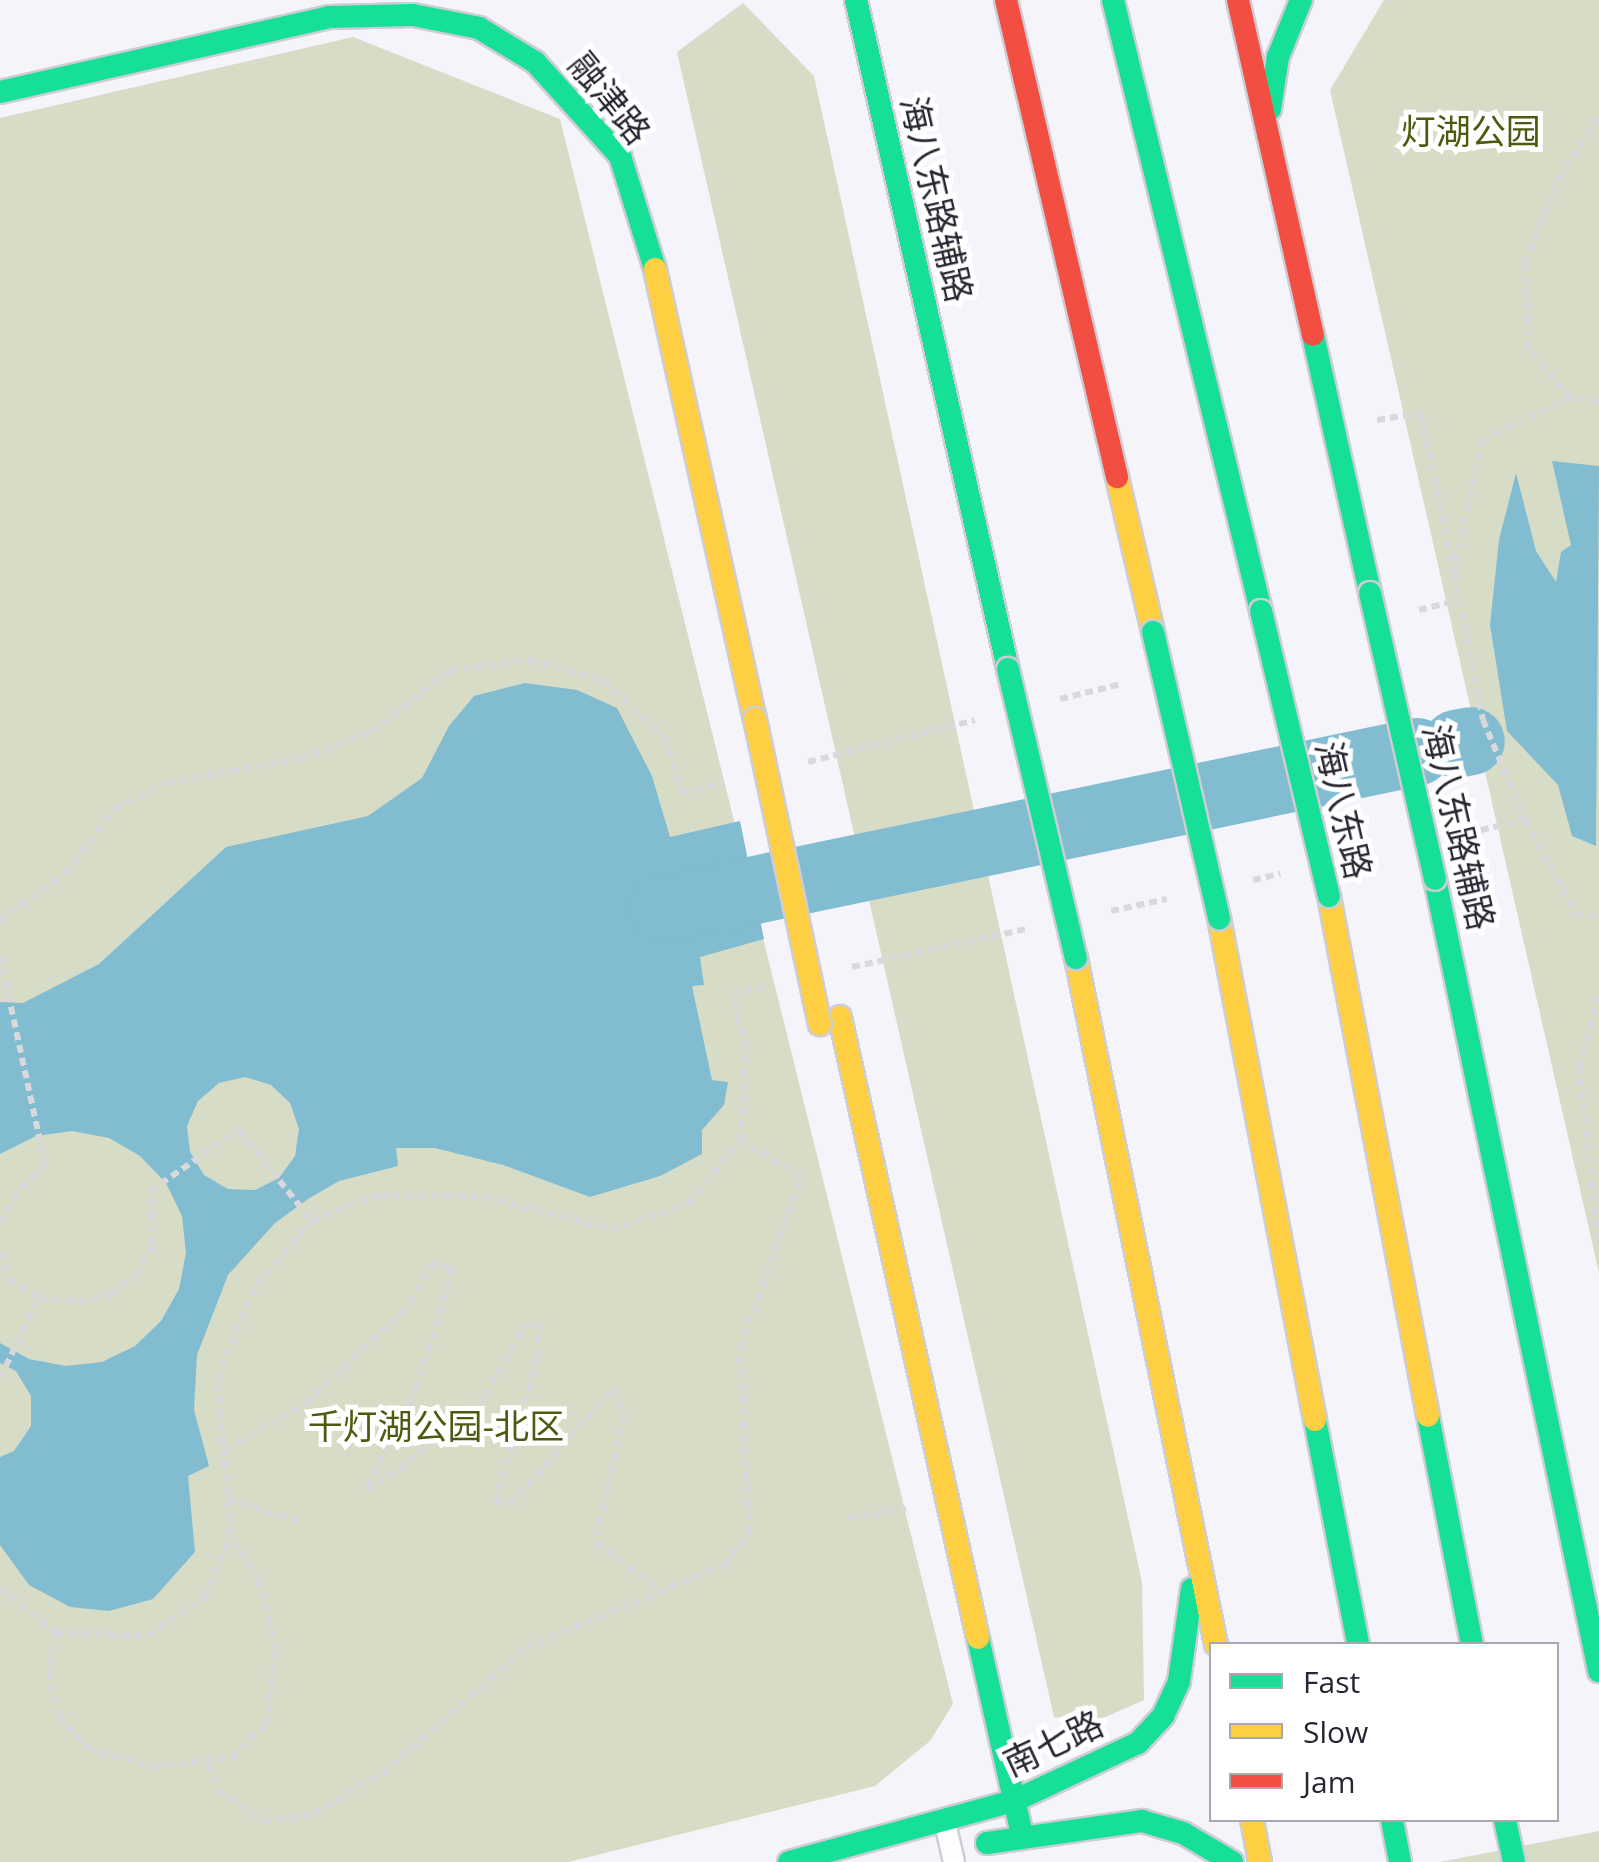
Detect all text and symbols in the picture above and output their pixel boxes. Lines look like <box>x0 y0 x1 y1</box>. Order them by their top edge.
street label: 融津路 <box>561 44 659 152</box>
street label: 海八东路辅路 <box>893 92 981 306</box>
park label: 灯湖公园 <box>1401 110 1541 152</box>
street label: 海八东路辅路 <box>1415 720 1503 934</box>
street label: 海八东路 <box>1308 737 1380 883</box>
park label: 千灯湖公园-北区 <box>308 1405 564 1447</box>
legend <box>1209 1642 1559 1822</box>
text: Fast <box>1303 1661 1360 1702</box>
street label: 南七路 <box>997 1702 1109 1784</box>
text: Slow <box>1303 1711 1368 1752</box>
text: Jam <box>1303 1761 1356 1802</box>

